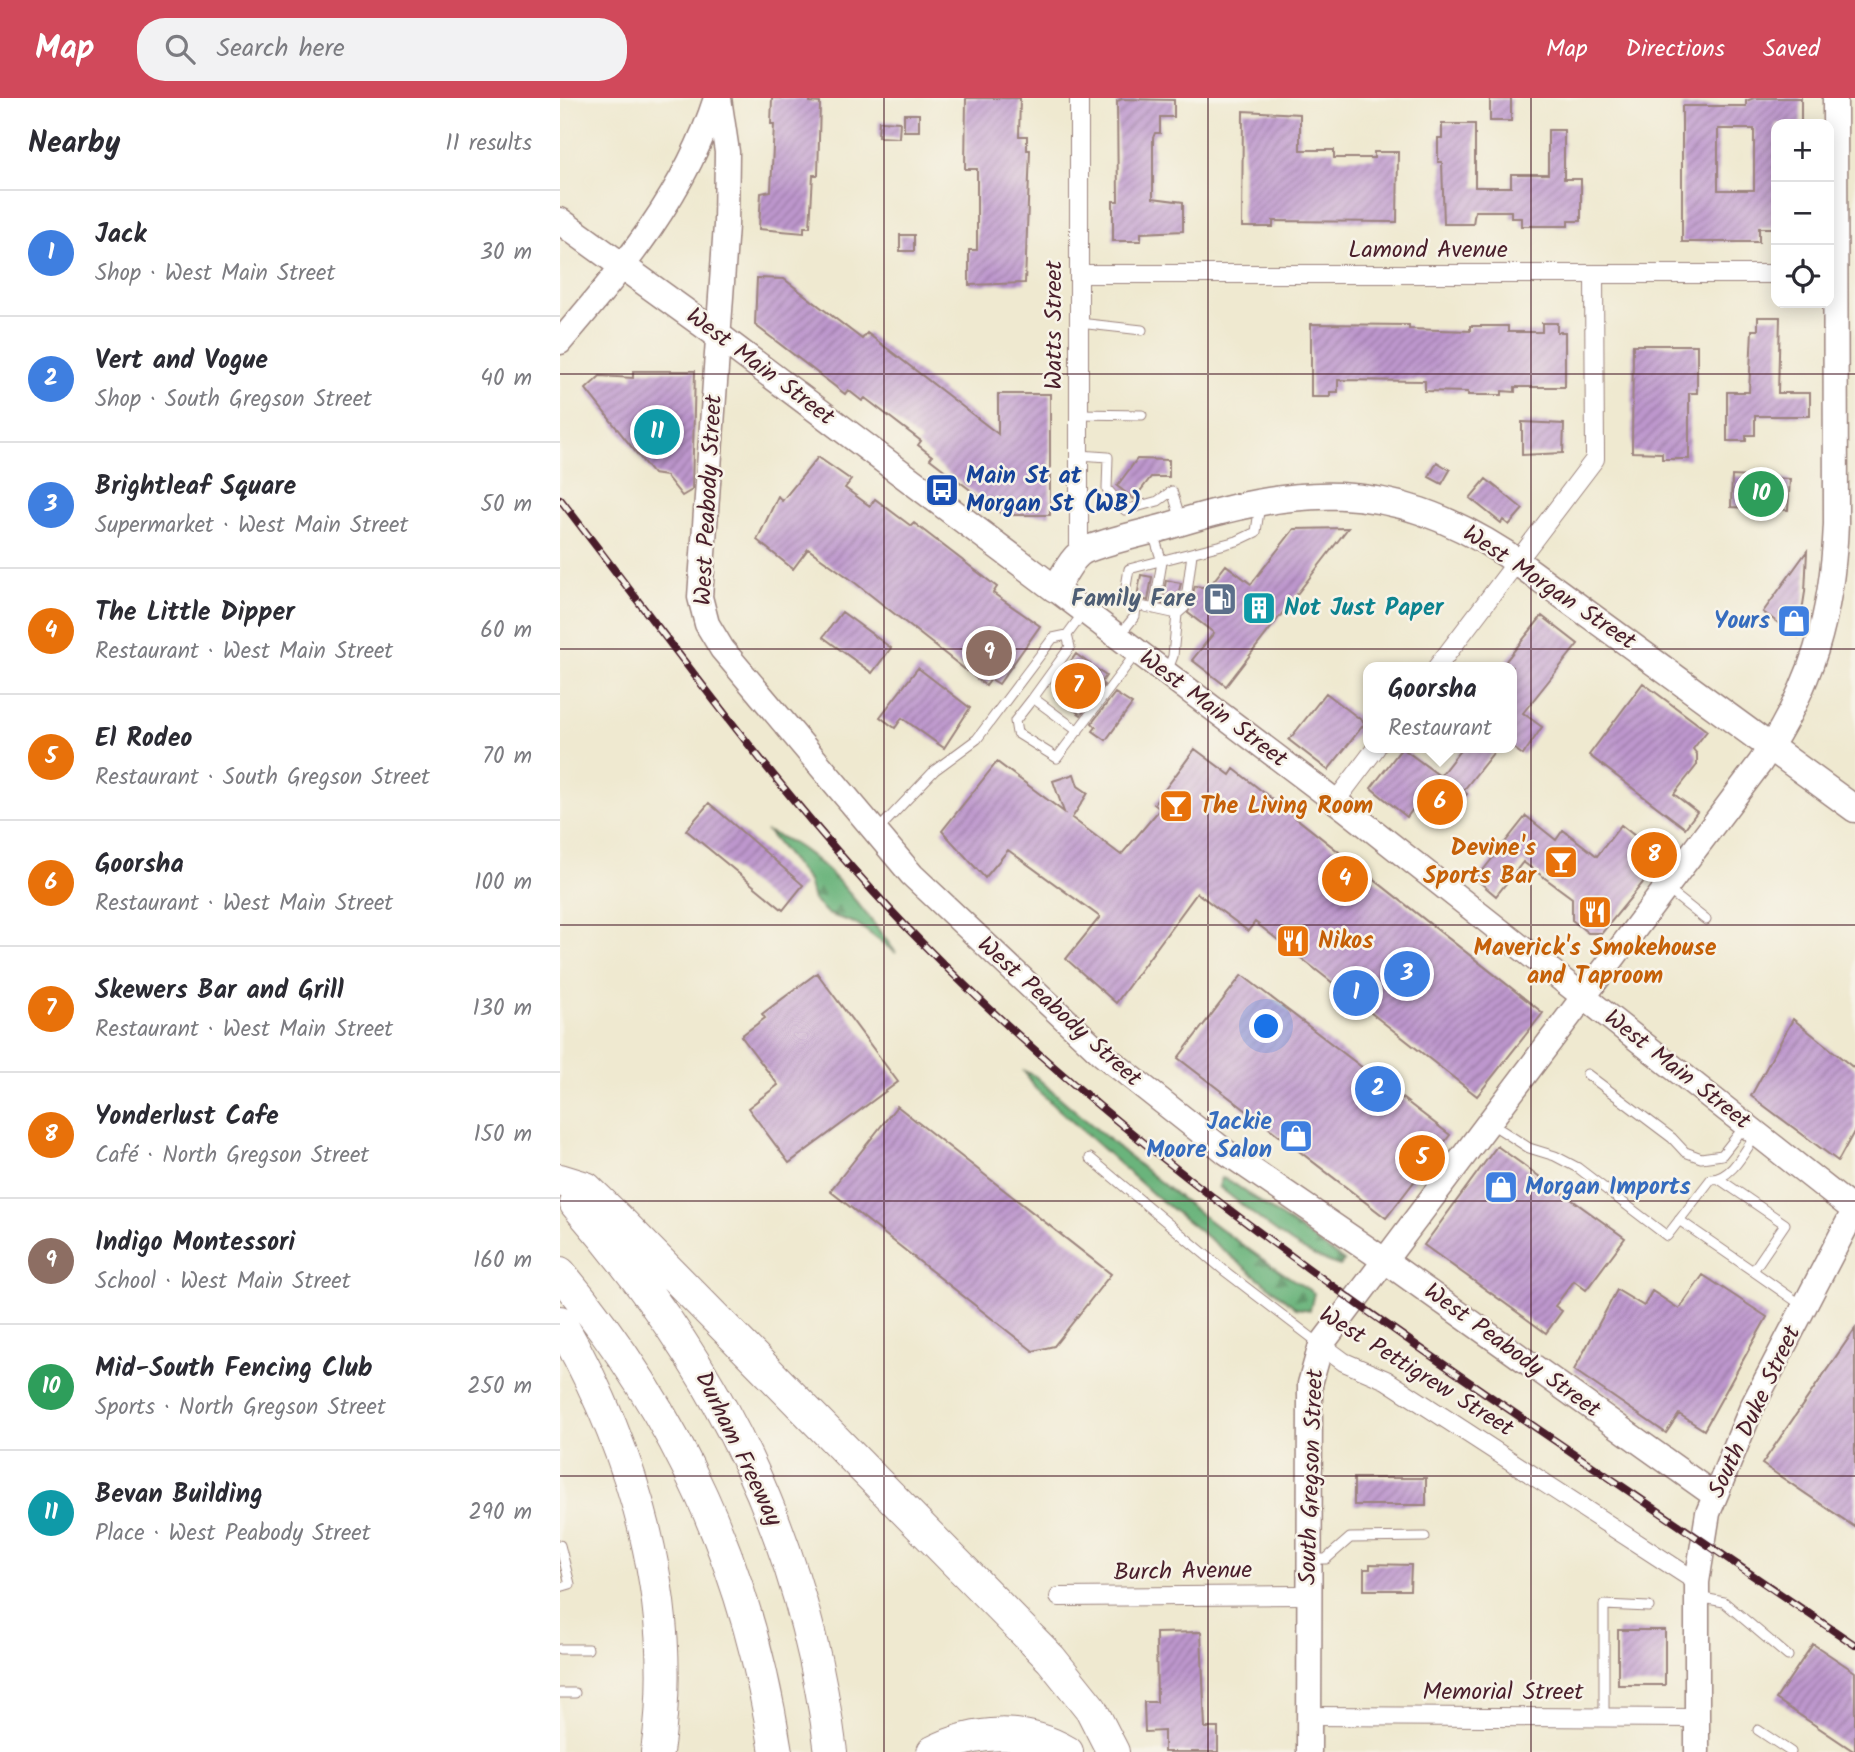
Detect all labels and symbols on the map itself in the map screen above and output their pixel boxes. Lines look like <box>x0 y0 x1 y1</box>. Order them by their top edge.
street label: Lamond Avenue <box>1348 231 1508 270</box>
street label: Watts Street <box>1035 260 1074 390</box>
street label: West Main Street <box>677 298 843 437</box>
street label: West Peabody Street <box>684 393 734 606</box>
pin: 11 <box>634 406 680 458</box>
place label: Main St at Morgan St (WB) <box>966 457 1141 524</box>
pin: 10 <box>1738 468 1784 520</box>
bus stop icon: Main St at Morgan St (WB) <box>923 471 961 509</box>
street label: West Morgan Street <box>1454 515 1644 661</box>
place label: Family Fare <box>1071 580 1196 619</box>
fuel station icon: Family Fare <box>1201 580 1239 618</box>
building icon: Not Just Paper <box>1240 589 1278 627</box>
place label: Not Just Paper <box>1284 589 1445 628</box>
place label: Yours <box>1714 602 1770 641</box>
shop icon: Yours <box>1775 602 1813 640</box>
pin: 9 <box>966 627 1012 679</box>
street label: West Main Street <box>1130 640 1296 779</box>
pin: 7 <box>1055 660 1101 712</box>
pin: 6 <box>1417 776 1463 828</box>
bar icon: The Living Room <box>1157 787 1195 825</box>
place label: The Living Room <box>1200 787 1373 826</box>
place label: Devine's Sports Bar <box>1423 829 1537 896</box>
pin: 8 <box>1631 829 1677 881</box>
bar icon: Devine's Sports Bar <box>1542 843 1580 881</box>
pin: 4 <box>1322 853 1368 905</box>
restaurant icon: Maverick's Smokehouse and Taproom <box>1576 893 1614 931</box>
restaurant icon: Nikos <box>1274 922 1312 960</box>
place label: Nikos <box>1318 922 1373 961</box>
street label: West Peabody Street <box>968 927 1151 1098</box>
place label: Maverick's Smokehouse and Taproom <box>1474 929 1717 996</box>
pin: 3 <box>1384 948 1430 1000</box>
pin: 1 <box>1333 967 1379 1019</box>
street label: West Main Street <box>1595 1000 1760 1141</box>
your location <box>1249 1009 1283 1043</box>
pin: 2 <box>1355 1063 1401 1115</box>
place label: Jackie Moore Salon <box>1146 1103 1272 1170</box>
shop icon: Jackie Moore Salon <box>1277 1117 1315 1155</box>
pin: 5 <box>1399 1132 1445 1184</box>
shop icon: Morgan Imports <box>1482 1168 1520 1206</box>
place label: Morgan Imports <box>1525 1168 1691 1207</box>
street label: West Peabody Street <box>1415 1273 1609 1429</box>
street label: West Pettigrew Street <box>1311 1296 1522 1448</box>
street label: South Duke Street <box>1698 1319 1812 1505</box>
street label: Durham Freeway <box>684 1365 793 1534</box>
street label: South Gregson Street <box>1289 1368 1335 1586</box>
street label: Burch Avenue <box>1113 1551 1253 1593</box>
street label: Memorial Street <box>1423 1673 1584 1712</box>

